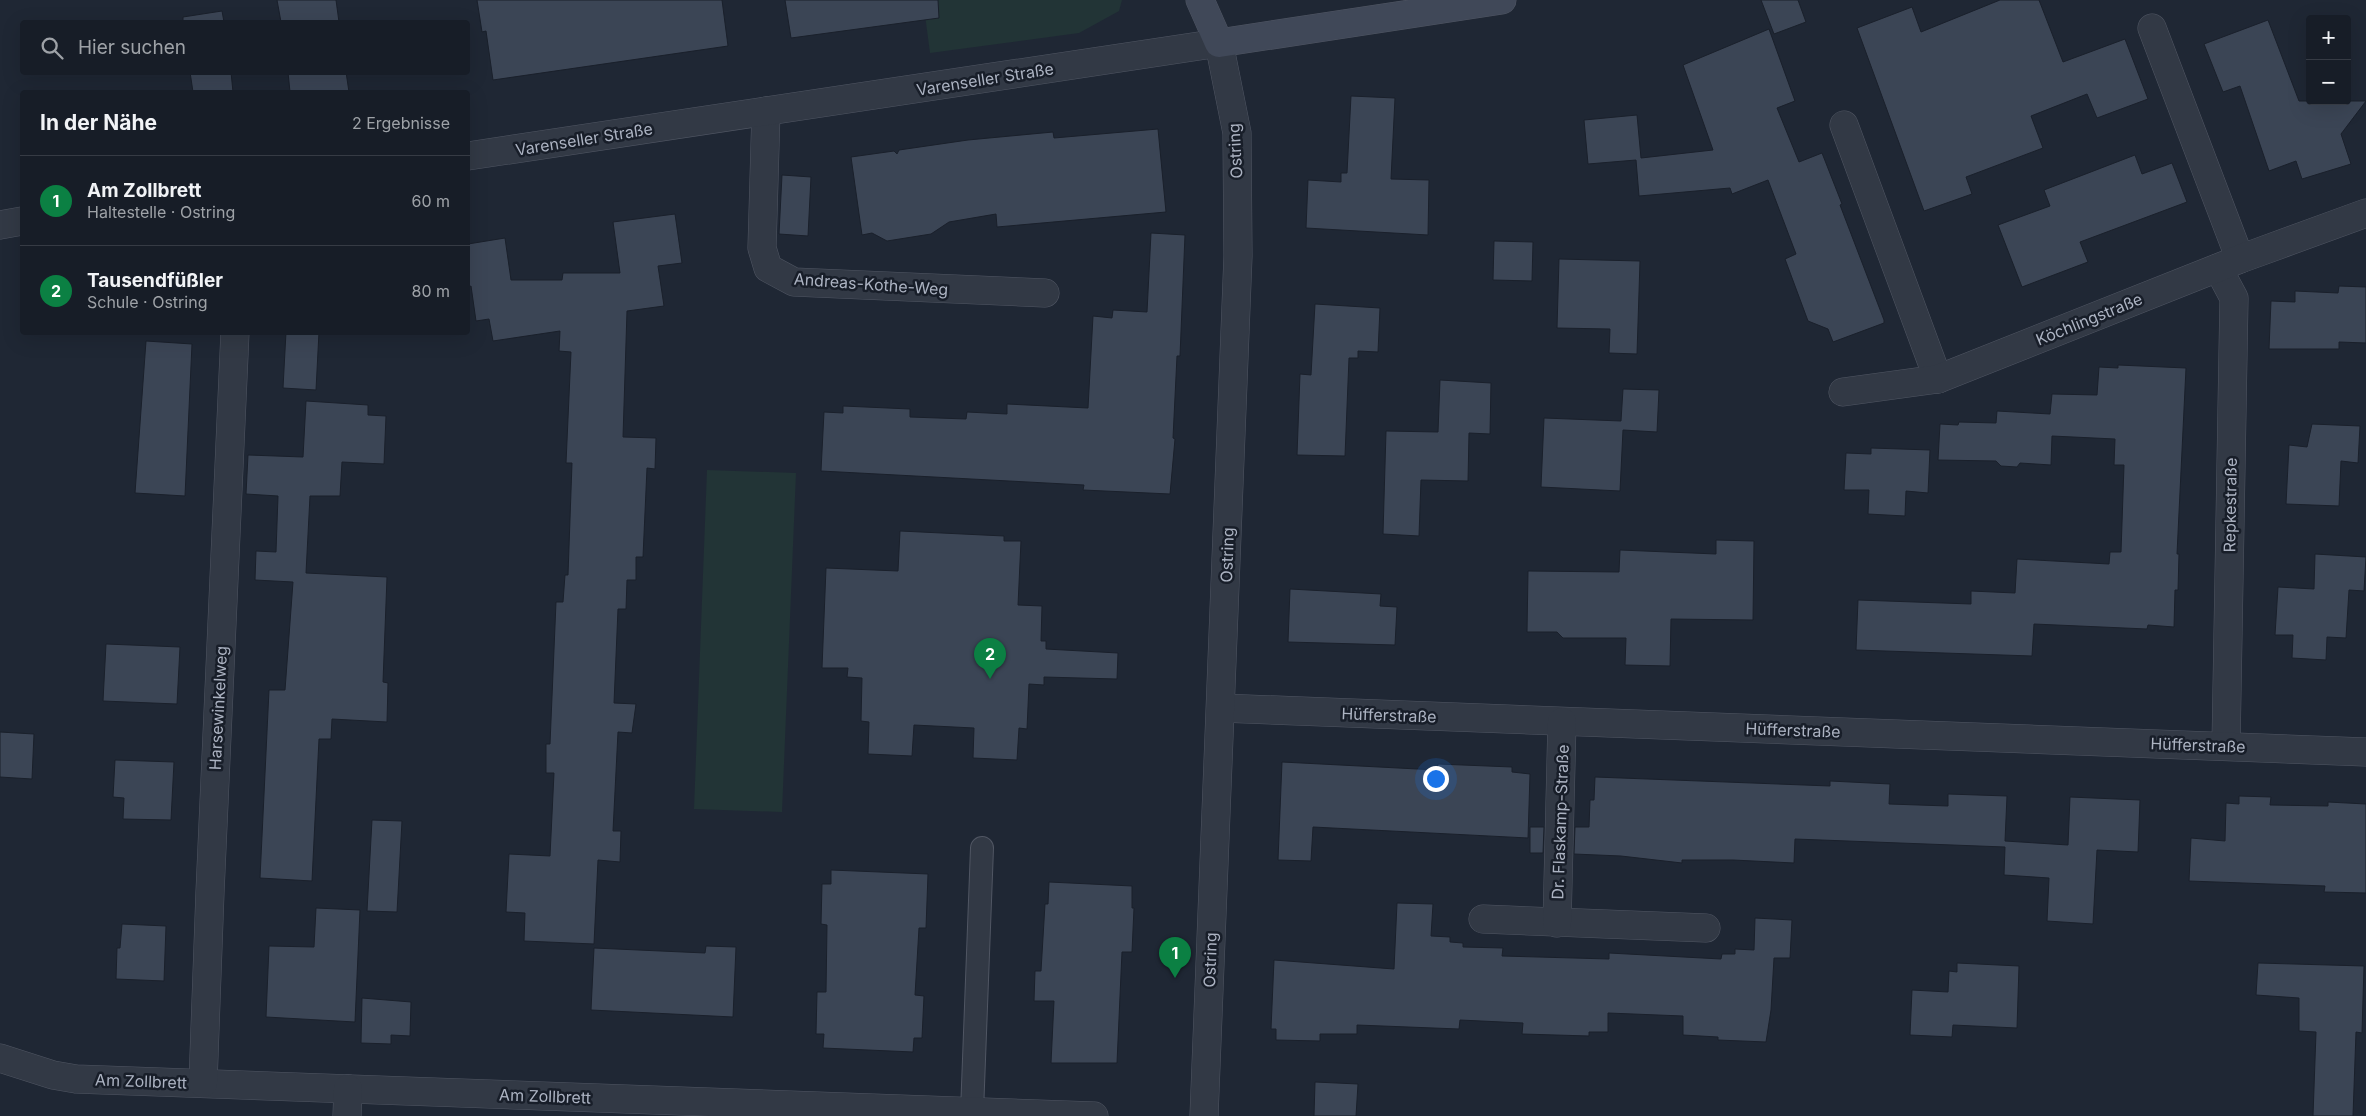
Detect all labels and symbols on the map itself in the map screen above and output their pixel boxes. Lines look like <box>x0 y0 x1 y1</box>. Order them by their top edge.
street label: Varenseller Straße <box>915 58 1055 100</box>
street label: Varenseller Straße <box>514 118 654 160</box>
street label: Ostring <box>1224 123 1246 179</box>
street label: Andreas-Kothe-Weg <box>793 269 949 299</box>
street label: Köchlingstraße <box>2033 289 2145 349</box>
street label: Repkestraße <box>2219 457 2241 553</box>
street label: Ostring <box>1216 527 1238 583</box>
pin: 2 <box>974 638 1006 679</box>
street label: Harsewinkelweg <box>205 645 231 771</box>
street label: Hüfferstraße <box>1341 703 1437 727</box>
street label: Hüfferstraße <box>1745 718 1841 742</box>
street label: Hüfferstraße <box>2150 733 2246 757</box>
street label: Dr. Flaskamp-Straße <box>1547 744 1573 900</box>
your location <box>1423 766 1449 792</box>
street label: Ostring <box>1199 932 1221 988</box>
pin: 1 <box>1159 937 1191 978</box>
street label: Am Zollbrett <box>95 1069 187 1093</box>
street label: Am Zollbrett <box>499 1084 591 1108</box>

